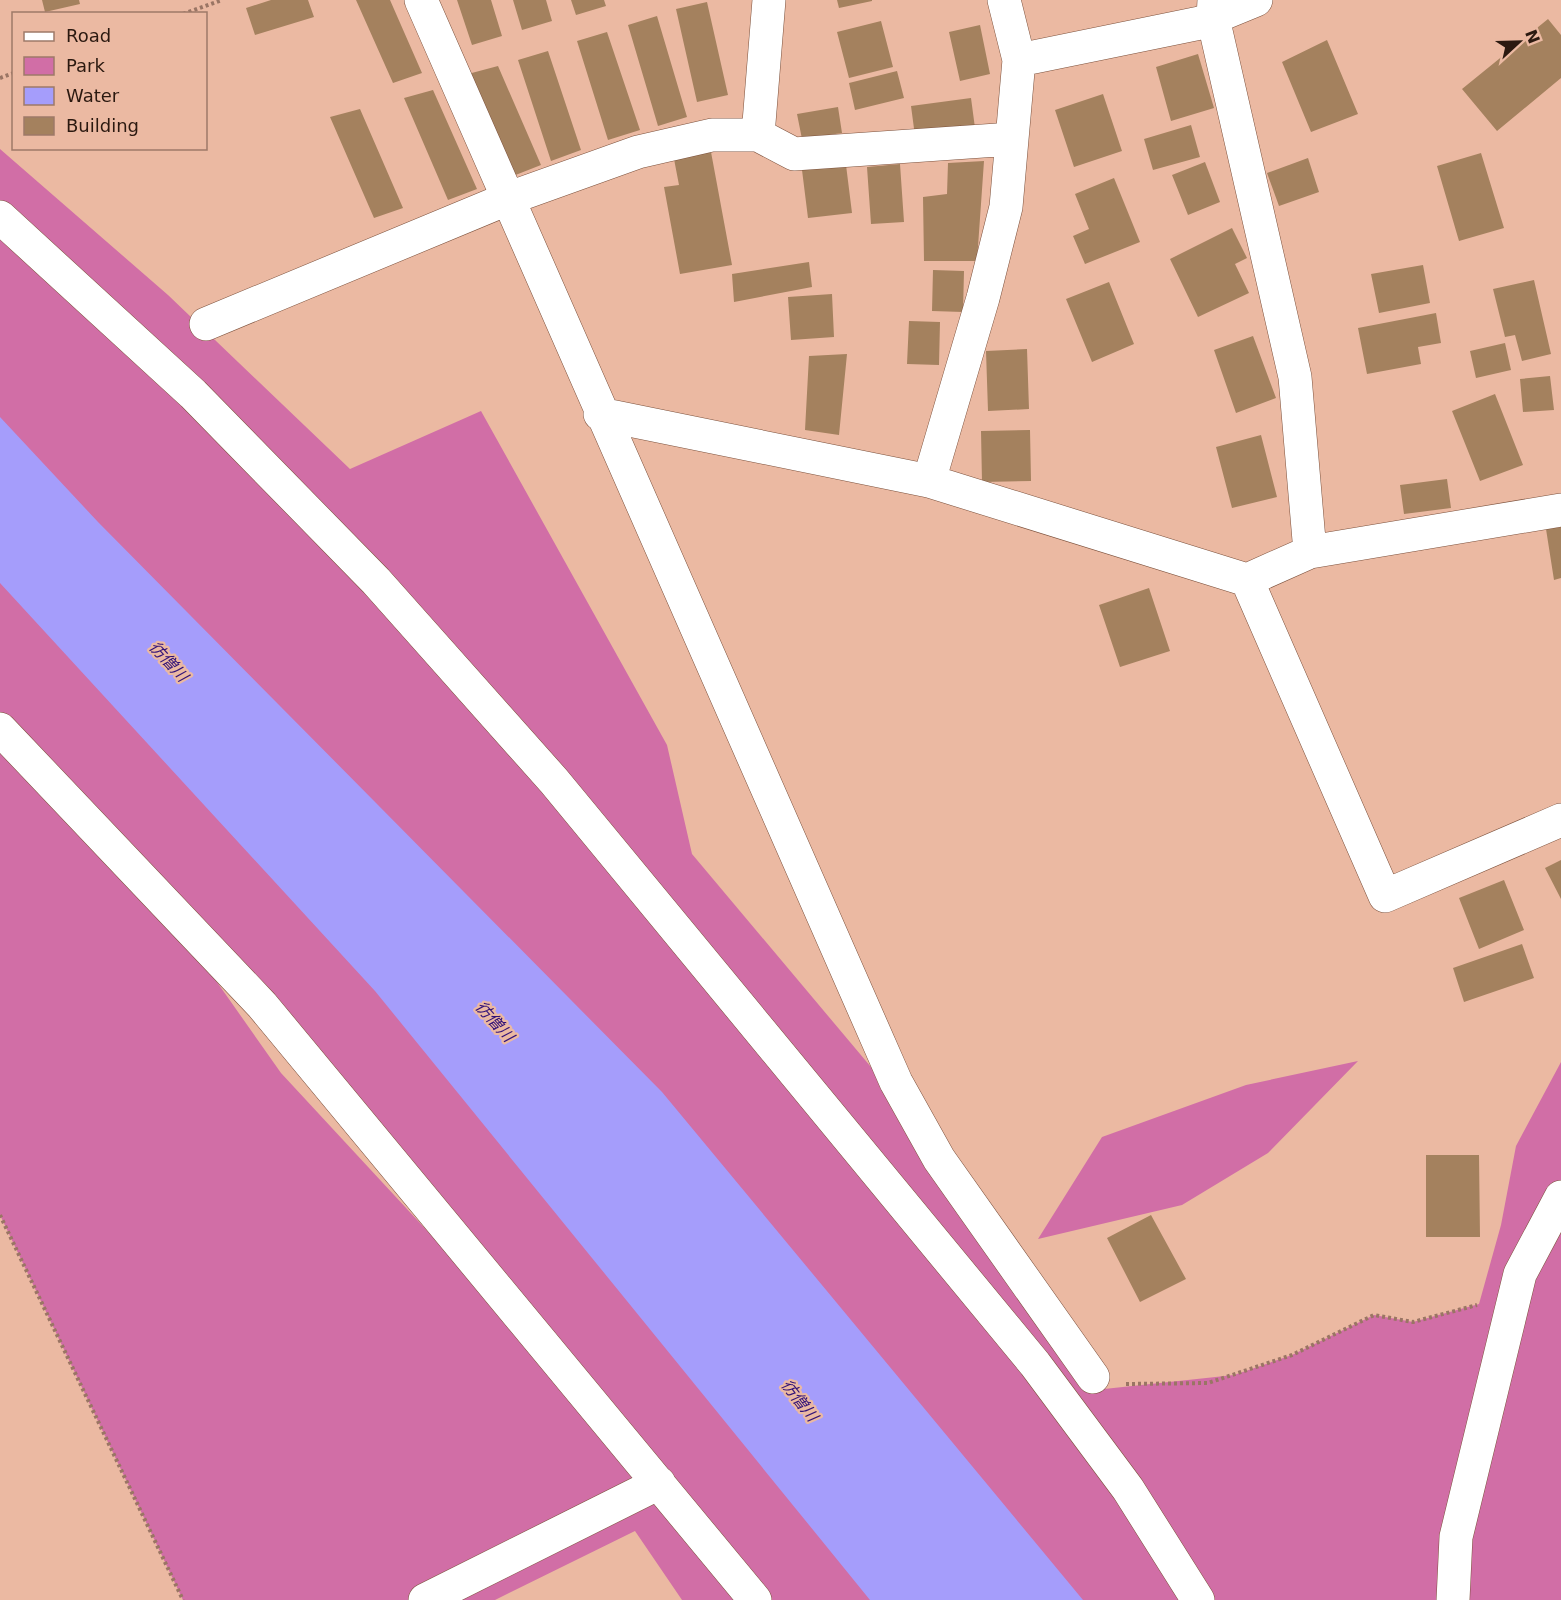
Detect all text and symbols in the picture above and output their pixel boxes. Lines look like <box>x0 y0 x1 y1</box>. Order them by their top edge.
legend <box>12 12 207 150</box>
north arrow <box>1489 12 1549 72</box>
text: Road <box>66 25 111 46</box>
text: N <box>1521 27 1544 46</box>
text: Park <box>66 55 105 76</box>
text: Water <box>66 85 120 106</box>
text: Building <box>66 115 139 136</box>
water label: 彷僧川 <box>145 637 193 687</box>
water label: 彷僧川 <box>472 997 519 1047</box>
water label: 彷僧川 <box>777 1376 823 1427</box>

